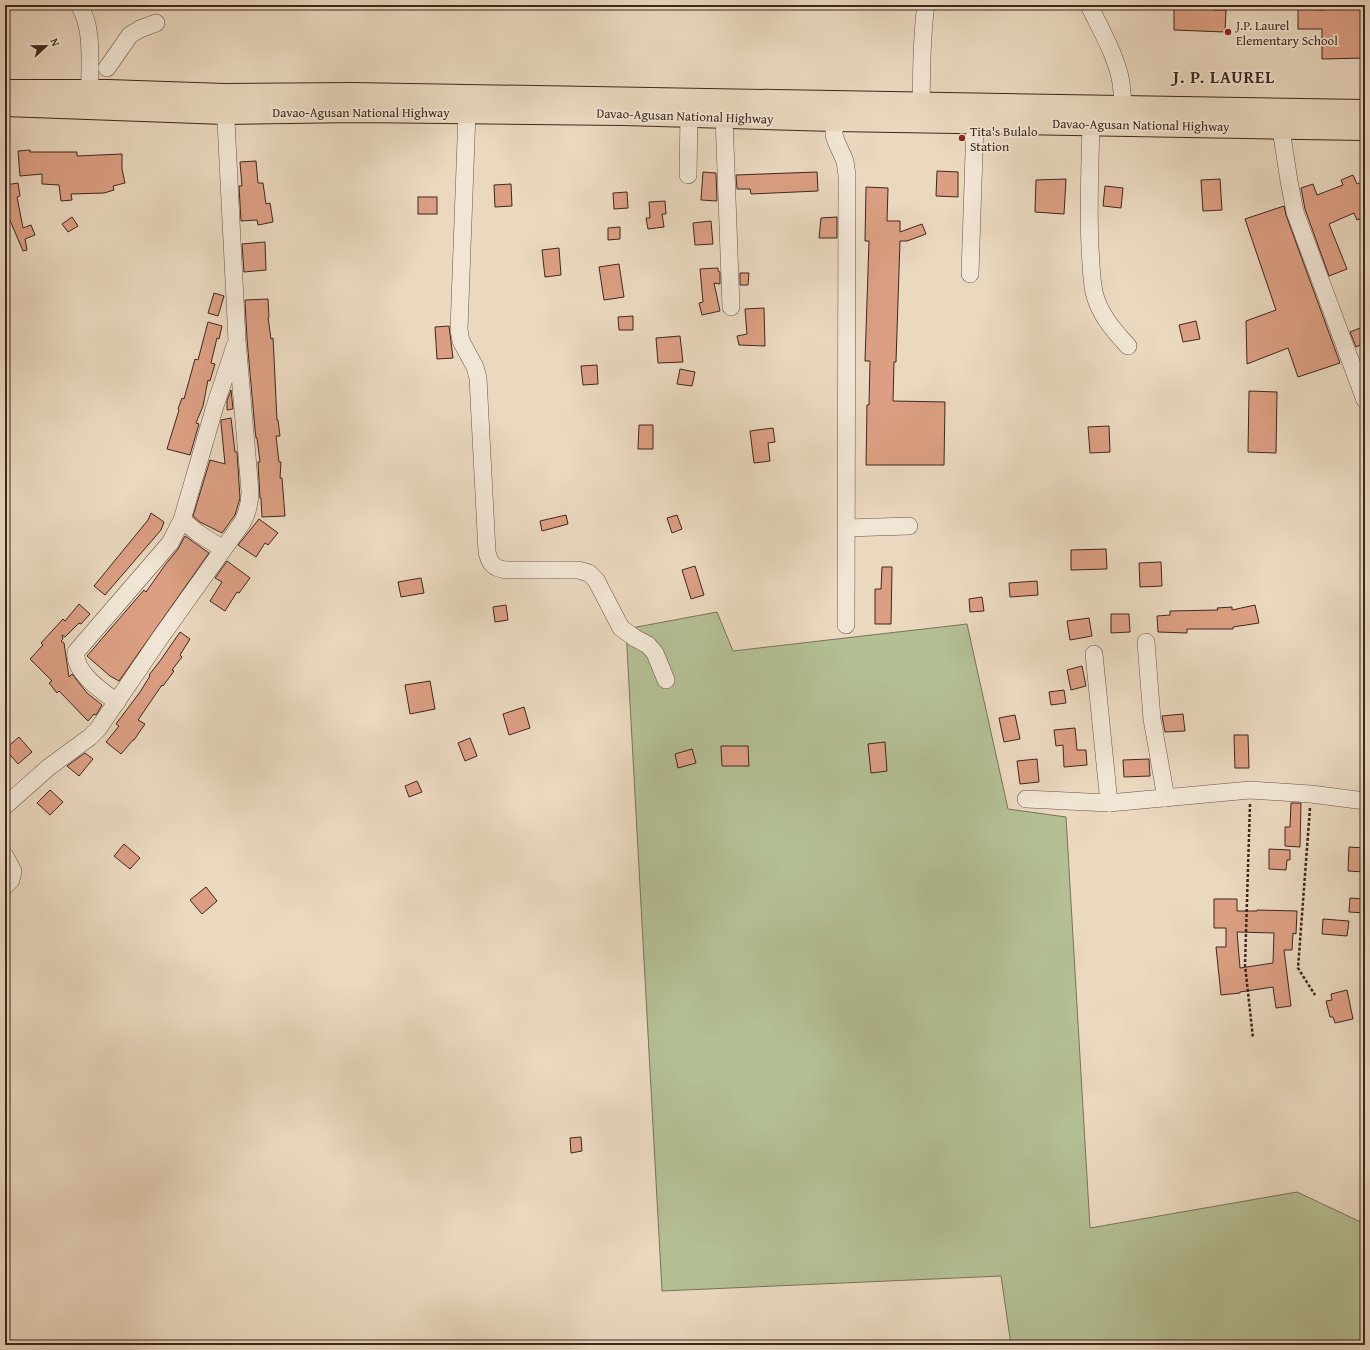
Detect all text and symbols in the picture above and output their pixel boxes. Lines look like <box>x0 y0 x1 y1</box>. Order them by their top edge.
place label: J.P. Laurel Elementary School <box>1234 16 1338 50</box>
north arrow <box>26 26 66 66</box>
marker: J.P. Laurel Elementary School <box>1223 27 1233 37</box>
text: N <box>46 36 64 49</box>
district label: J. P. LAUREL <box>1170 64 1275 89</box>
street label: Davao-Agusan National Highway <box>272 103 450 122</box>
street label: Davao-Agusan National Highway <box>596 103 774 129</box>
street label: Davao-Agusan National Highway <box>1052 114 1230 136</box>
place label: Tita's Bulalo Station <box>970 122 1038 156</box>
marker: Tita's Bulalo Station <box>957 133 967 143</box>

